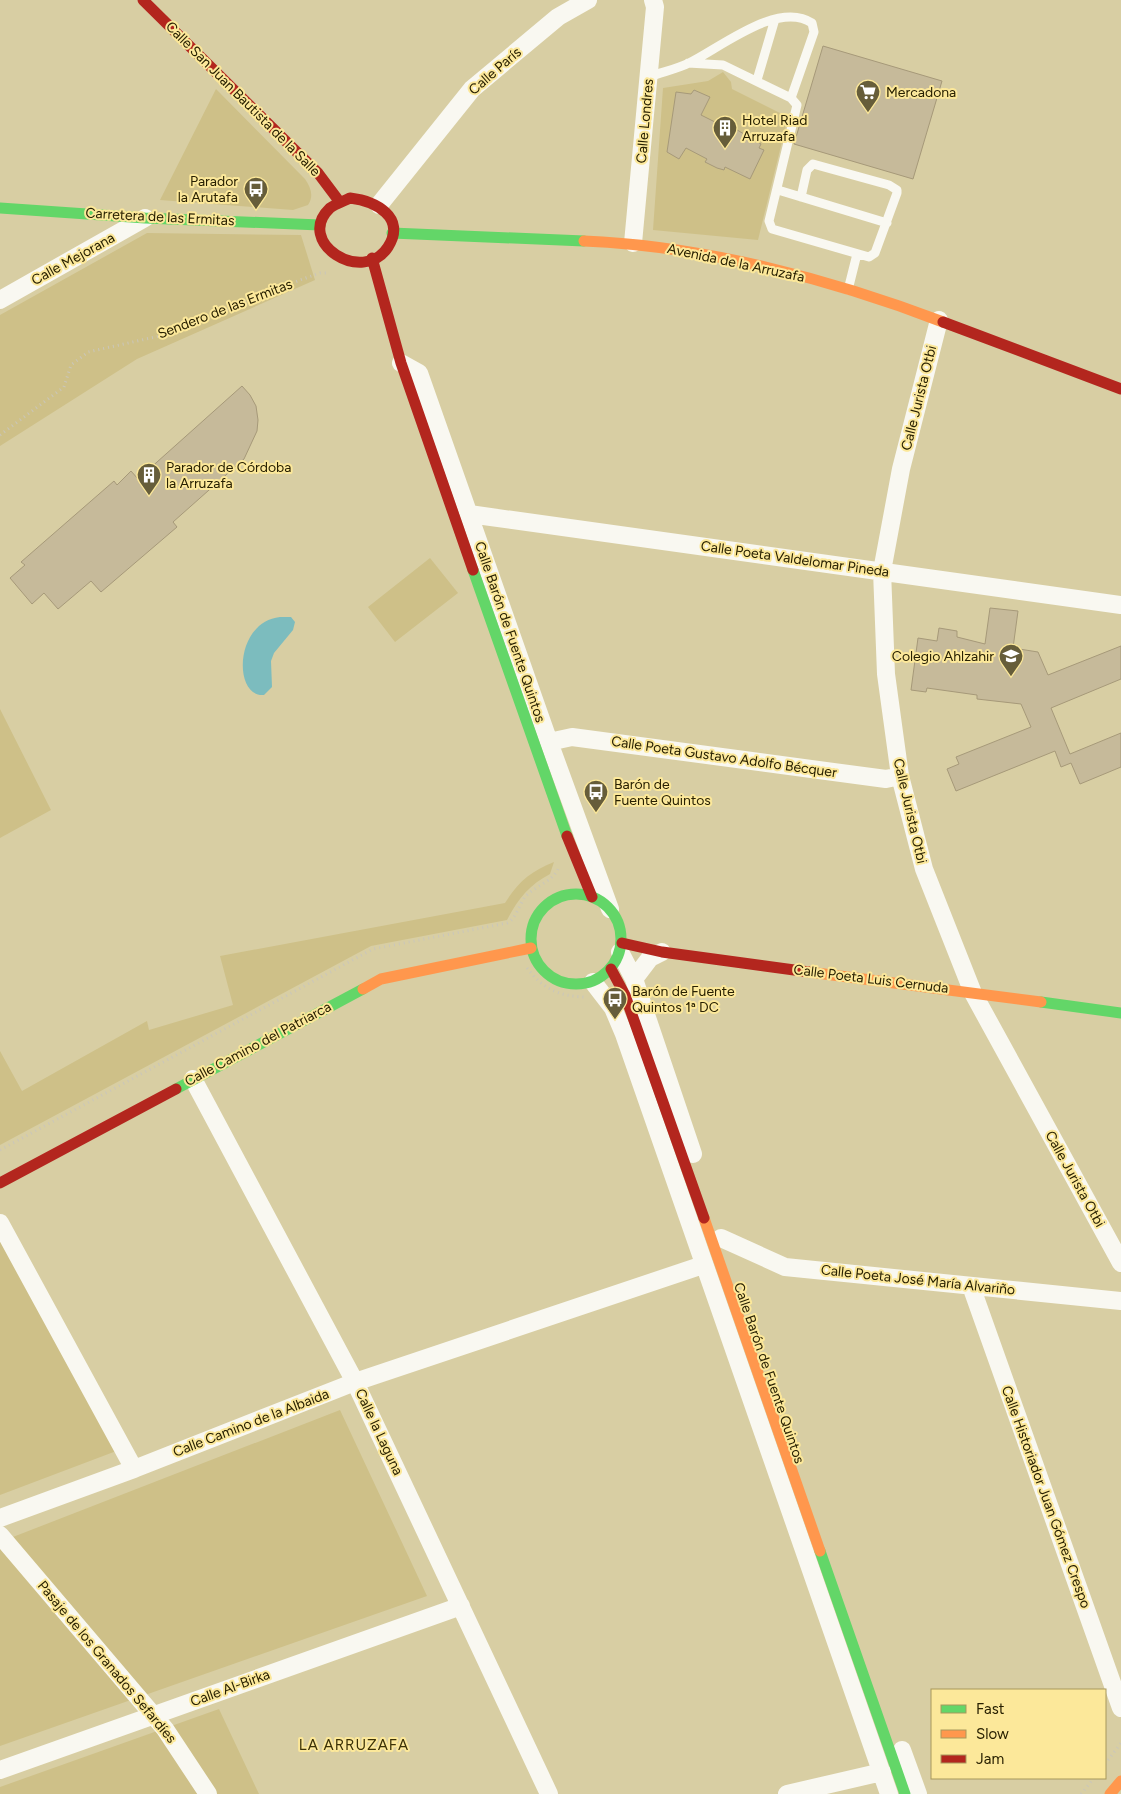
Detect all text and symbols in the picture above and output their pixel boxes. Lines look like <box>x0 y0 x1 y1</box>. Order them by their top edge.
street label: Calle San Juan Bautista de la Salle <box>162 18 324 180</box>
street label: Calle París <box>465 44 525 98</box>
street label: Calle Londres <box>633 78 657 164</box>
supermarket icon: Mercadona <box>855 79 881 113</box>
place label: Mercadona <box>886 84 956 101</box>
place label: Hotel Riad Arruzafa <box>742 112 807 145</box>
building icon: Hotel Riad Arruzafa <box>712 115 738 149</box>
place label: Parador la Arutafa <box>178 173 238 206</box>
bus stop icon: Parador la Arutafa <box>243 176 269 210</box>
street label: Carretera de las Ermitas <box>85 205 235 229</box>
street label: Calle Mejorana <box>28 229 118 289</box>
street label: Avenida de la Arruzafa <box>666 240 806 286</box>
street label: Sendero de las Ermitas <box>155 275 295 343</box>
street label: Calle Jurista Otbi <box>898 344 940 452</box>
place label: Parador de Córdoba la Arruzafa <box>166 459 291 492</box>
building icon: Parador de Córdoba la Arruzafa <box>136 462 162 496</box>
street label: Calle Poeta Valdelomar Pineda <box>700 537 890 581</box>
street label: Calle Barón de Fuente Quintos <box>471 539 549 725</box>
school or university icon: Colegio Ahlzahir <box>998 643 1024 677</box>
place label: Colegio Ahlzahir <box>892 648 994 665</box>
street label: Calle Poeta Gustavo Adolfo Bécquer <box>610 733 838 781</box>
street label: Calle Jurista Otbi <box>890 757 930 865</box>
place label: Barón de Fuente Quintos <box>614 776 711 809</box>
bus stop icon: Barón de Fuente Quintos <box>583 779 609 813</box>
street label: Calle Poeta Luis Cernuda <box>793 961 949 997</box>
place label: Barón de Fuente Quintos 1ª DC <box>632 983 735 1016</box>
bus stop icon: Barón de Fuente Quintos 1ª DC <box>602 986 628 1020</box>
street label: Calle Camino del Patriarca <box>182 998 334 1090</box>
street label: Calle Jurista Otbi <box>1042 1128 1108 1230</box>
street label: Calle Poeta José María Alvariño <box>820 1261 1016 1299</box>
street label: Calle Barón de Fuente Quintos <box>730 1280 808 1466</box>
street label: Calle Historiador Juan Gómez Crespo <box>998 1384 1094 1610</box>
street label: Calle Camino de la Albaida <box>171 1385 331 1461</box>
street label: Calle la Laguna <box>352 1386 406 1478</box>
street label: Pasaje de los Granados Sefardíes <box>34 1577 180 1747</box>
street label: Calle Al-Birka <box>188 1666 272 1710</box>
legend <box>931 1689 1106 1779</box>
text: Fast <box>976 1700 1005 1718</box>
text: Slow <box>976 1725 1009 1743</box>
district label: LA ARRUZAFA <box>299 1736 409 1754</box>
text: Jam <box>976 1750 1004 1768</box>

